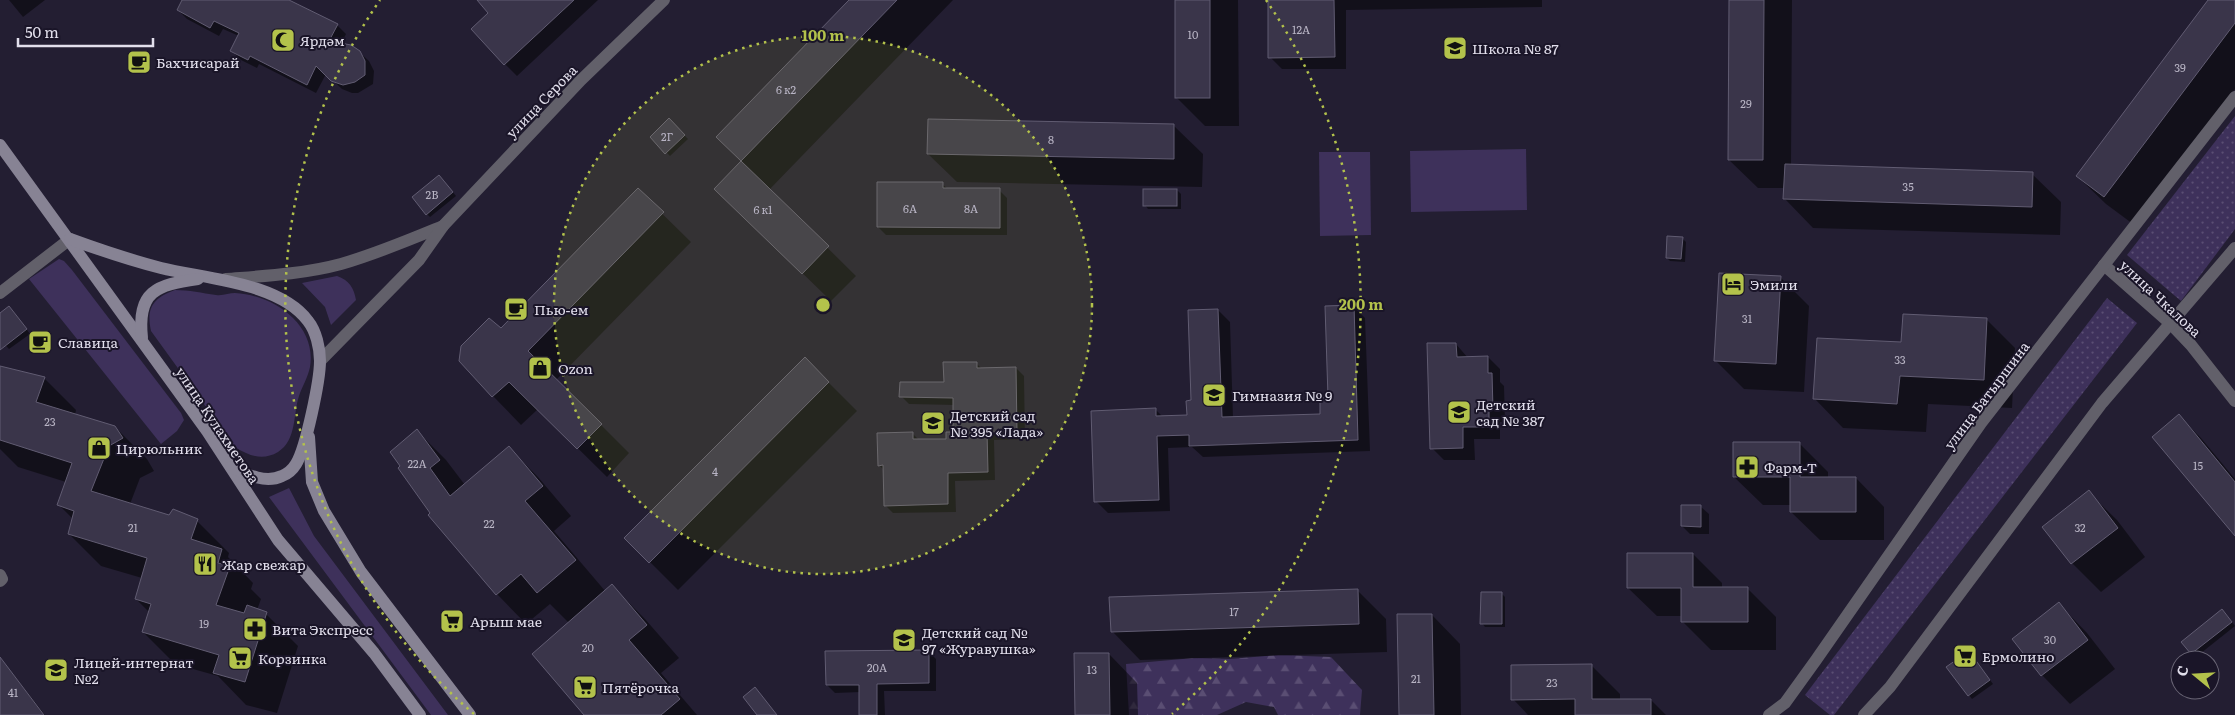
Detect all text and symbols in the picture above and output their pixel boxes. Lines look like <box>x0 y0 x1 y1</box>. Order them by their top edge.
scale bar <box>18 15 152 47</box>
text: 50 m <box>25 20 59 43</box>
house number: 12А <box>1292 21 1310 37</box>
text: 100 m <box>802 23 844 46</box>
house number: 10 <box>1188 26 1198 42</box>
mosque icon: Ярдәм <box>270 27 296 53</box>
place label: Ярдәм <box>300 30 345 50</box>
school or university icon: Школа № 87 <box>1442 35 1468 61</box>
place label: Школа № 87 <box>1472 38 1559 58</box>
cafe icon: Бахчисарай <box>126 49 152 75</box>
place label: Бахчисарай <box>156 52 239 72</box>
house number: 39 <box>2174 59 2186 75</box>
street label: улица Серова <box>501 60 581 142</box>
house number: 6 к2 <box>776 81 797 97</box>
house number: 29 <box>1740 95 1752 111</box>
house number: 2Г <box>661 128 673 144</box>
house number: 8 <box>1048 131 1054 147</box>
house number: 35 <box>1902 178 1914 194</box>
house number: 2В <box>426 186 438 202</box>
house number: 6А <box>903 200 917 216</box>
house number: 8А <box>964 200 978 216</box>
house number: 6 к1 <box>753 201 773 217</box>
street label: улица Чкалова <box>2116 255 2207 341</box>
hotel icon: Эмили <box>1720 271 1746 297</box>
place label: Эмили <box>1750 274 1798 294</box>
text: 200 m <box>1339 292 1383 315</box>
cafe icon: Пью-ем <box>503 296 529 322</box>
centre of rings <box>814 296 832 314</box>
place label: Пью-ем <box>534 299 589 319</box>
house number: 31 <box>1742 310 1753 326</box>
cafe icon: Славица <box>27 329 53 355</box>
place label: Славица <box>58 332 119 352</box>
street label: улица Батыршина <box>1939 336 2034 453</box>
house number: 33 <box>1894 351 1906 367</box>
shop icon: Ozon <box>527 355 553 381</box>
place label: Ozon <box>558 358 593 378</box>
street label: улица Кулахметова <box>171 363 265 488</box>
school or university icon: Гимназия № 9 <box>1201 382 1227 408</box>
place label: Гимназия № 9 <box>1232 385 1332 405</box>
place label: Детский сад № 387 <box>1476 394 1545 430</box>
school or university icon: Детский сад № 387 <box>1446 399 1472 425</box>
place label: Детский сад № 395 «Лада» <box>950 405 1043 441</box>
school or university icon: Детский сад № 395 «Лада» <box>920 410 946 436</box>
house number: 23 <box>44 413 56 429</box>
shop icon: Цирюльник <box>86 435 112 461</box>
place label: Цирюльник <box>116 438 203 458</box>
pharmacy icon: Фарм-Т <box>1734 454 1760 480</box>
house number: 22А <box>407 455 427 471</box>
place label: Фарм-Т <box>1764 457 1817 477</box>
house number: 15 <box>2193 457 2203 473</box>
house number: 4 <box>712 463 718 479</box>
house number: 22 <box>483 515 495 531</box>
house number: 21 <box>128 519 139 535</box>
house number: 32 <box>2074 519 2086 535</box>
restaurant icon: Жар свежар <box>192 551 218 577</box>
place label: Жар свежар <box>222 554 306 574</box>
house number: 17 <box>1229 603 1239 619</box>
supermarket icon: Арыш мае <box>439 608 465 634</box>
place label: Арыш мае <box>470 611 542 631</box>
house number: 19 <box>199 615 209 631</box>
pharmacy icon: Вита Экспресс <box>242 616 268 642</box>
place label: Вита Экспресс <box>272 619 373 639</box>
place label: Детский сад № 97 «Журавушка» <box>922 622 1036 658</box>
school or university icon: Детский сад № 97 «Журавушка» <box>891 627 917 653</box>
house number: 30 <box>2044 631 2056 647</box>
house number: 20 <box>582 639 594 655</box>
supermarket icon: Ермолино <box>1952 643 1978 669</box>
supermarket icon: Корзинка <box>227 645 253 671</box>
place label: Ермолино <box>1982 646 2054 666</box>
place label: Корзинка <box>258 648 327 668</box>
north arrow <box>2170 650 2220 700</box>
place label: Лицей-интернат №2 <box>74 652 194 688</box>
school or university icon: Лицей-интернат №2 <box>43 657 69 683</box>
house number: 20А <box>867 659 887 675</box>
house number: 13 <box>1087 661 1097 677</box>
text: С <box>2171 663 2193 678</box>
house number: 21 <box>1411 670 1422 686</box>
supermarket icon: Пятёрочка <box>572 674 598 700</box>
house number: 23 <box>1546 674 1558 690</box>
place label: Пятёрочка <box>602 677 680 697</box>
house number: 41 <box>8 684 19 700</box>

